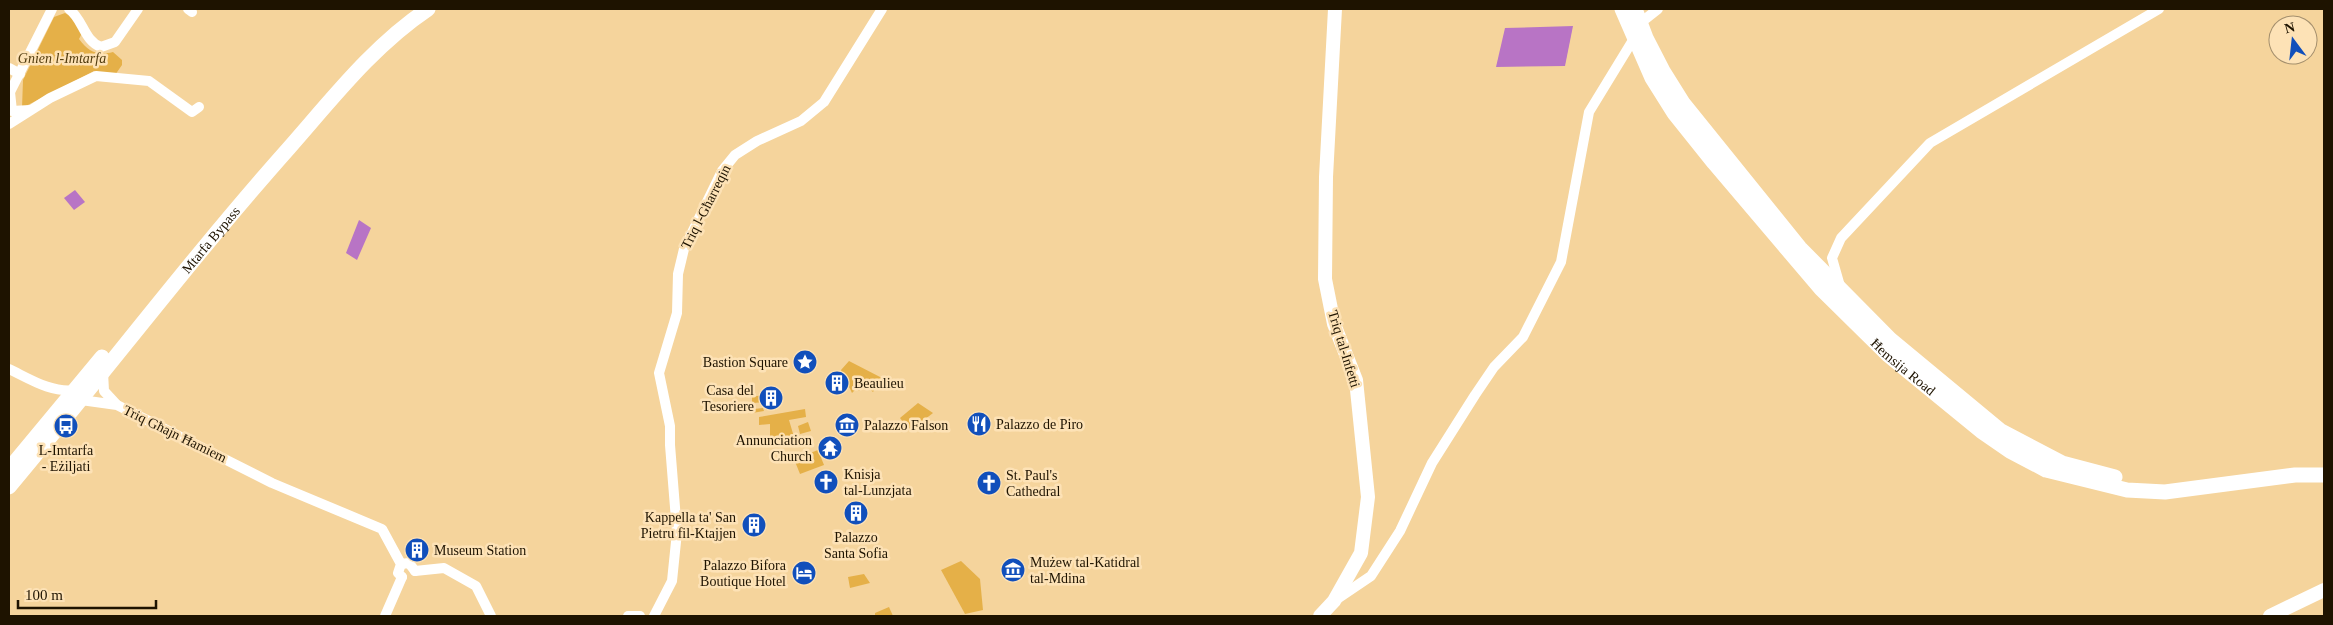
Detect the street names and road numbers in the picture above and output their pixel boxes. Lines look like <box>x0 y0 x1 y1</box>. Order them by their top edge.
street label: Triq l-Għarreqin <box>678 162 734 252</box>
street label: Mtarfa Bypass <box>179 203 243 276</box>
street label: Triq tal-Infetti <box>1325 309 1363 390</box>
street label: Ħemsija Road <box>1868 335 1938 398</box>
street label: Triq Għajn Ħamiem <box>121 402 229 466</box>

